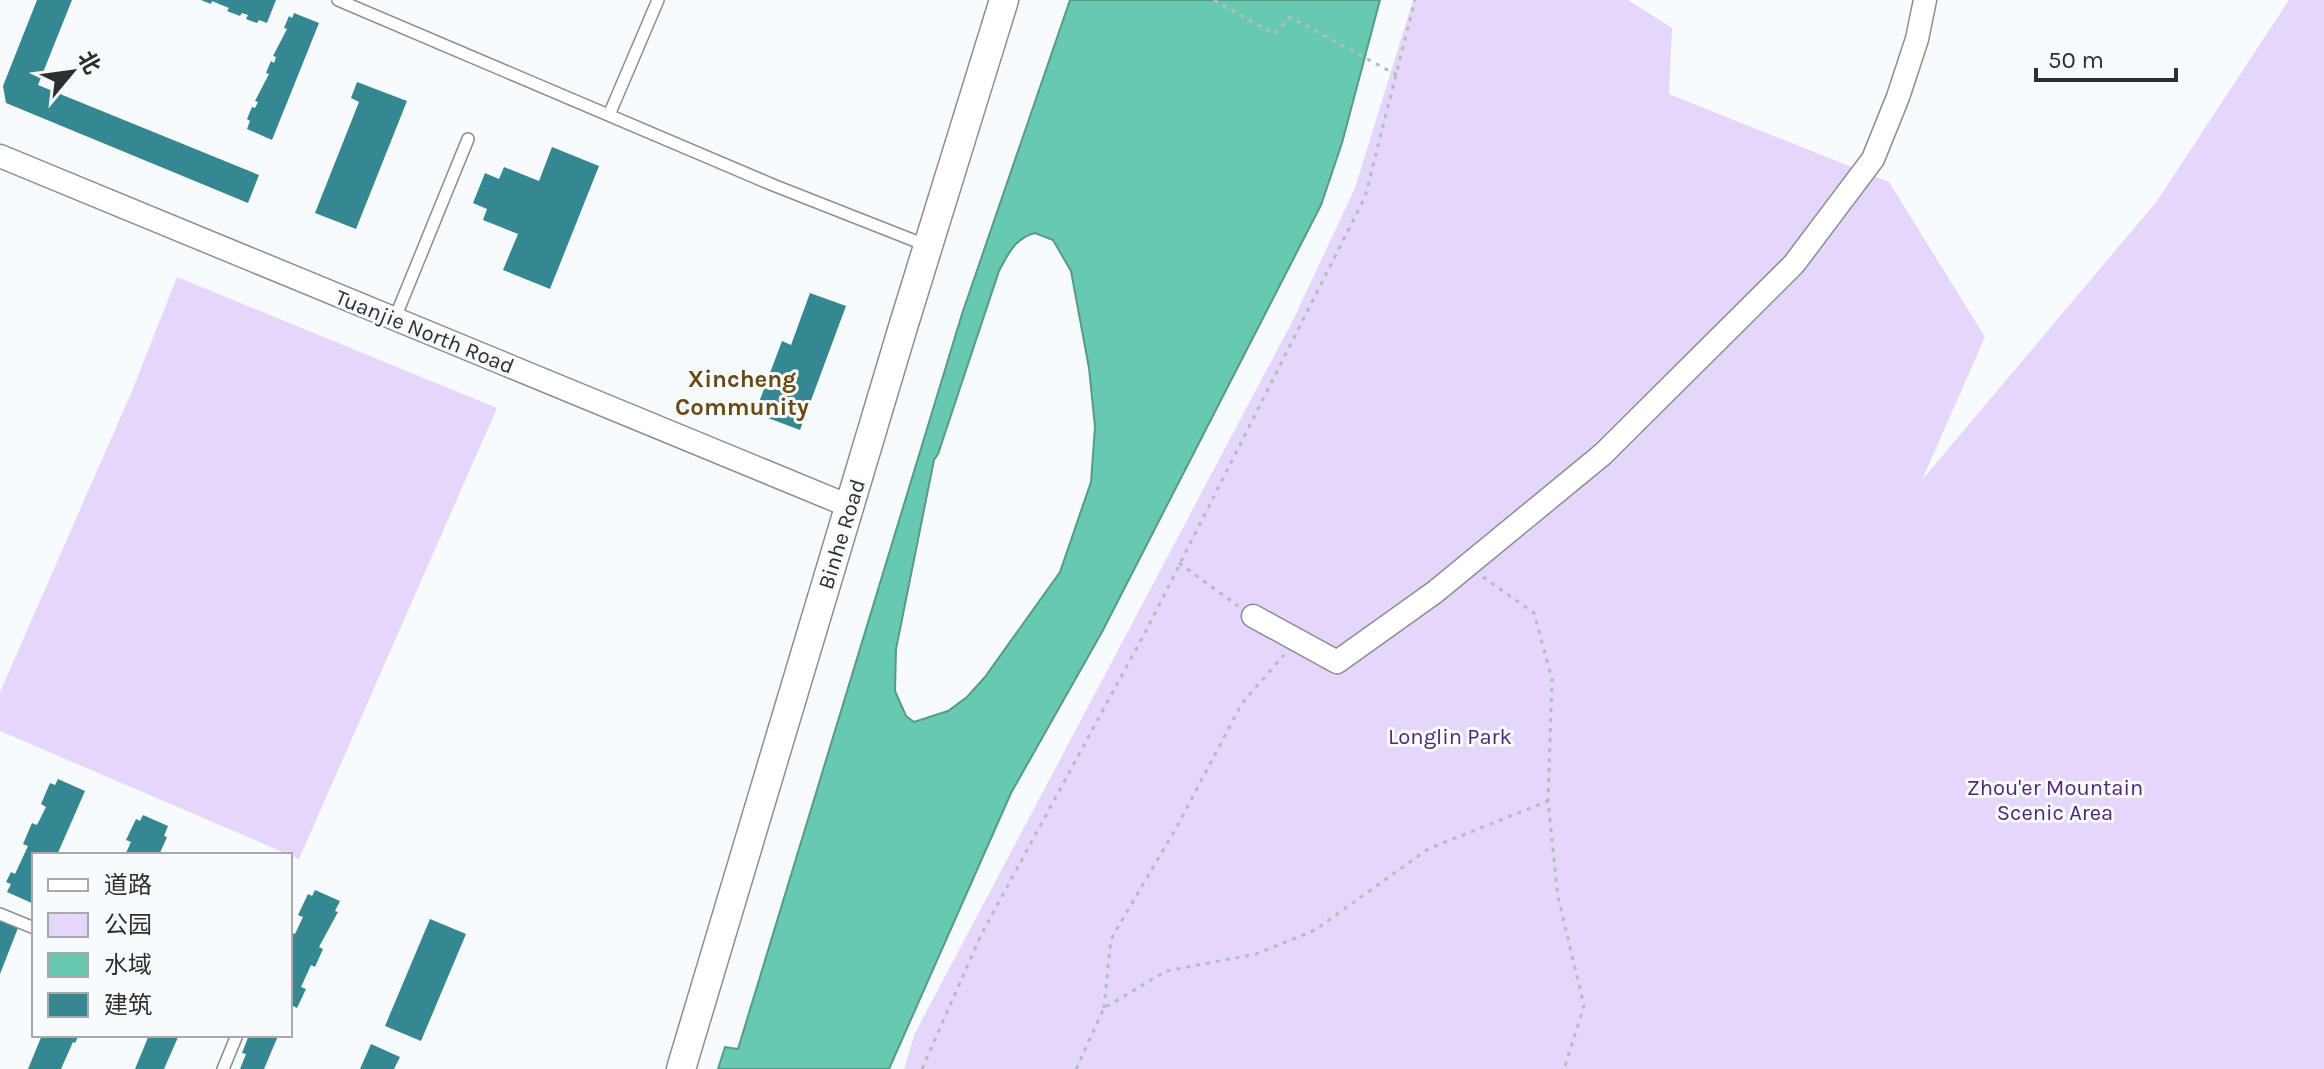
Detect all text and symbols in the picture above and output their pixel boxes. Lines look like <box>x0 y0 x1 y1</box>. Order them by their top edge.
north arrow <box>32 32 112 112</box>
scale bar <box>2036 32 2176 82</box>
text: 50 m <box>2048 46 2104 74</box>
text: 北 <box>72 47 105 79</box>
street label: Tuanjie North Road <box>331 284 518 380</box>
district label: Xincheng Community <box>675 365 809 421</box>
street label: Binhe Road <box>813 476 871 593</box>
park label: Longlin Park <box>1388 724 1512 750</box>
park label: Zhou'er Mountain Scenic Area <box>1967 775 2143 826</box>
legend <box>32 853 292 1037</box>
text: 道路 <box>104 871 152 899</box>
text: 公园 <box>104 911 152 939</box>
text: 水域 <box>104 951 152 979</box>
text: 建筑 <box>104 991 152 1019</box>

